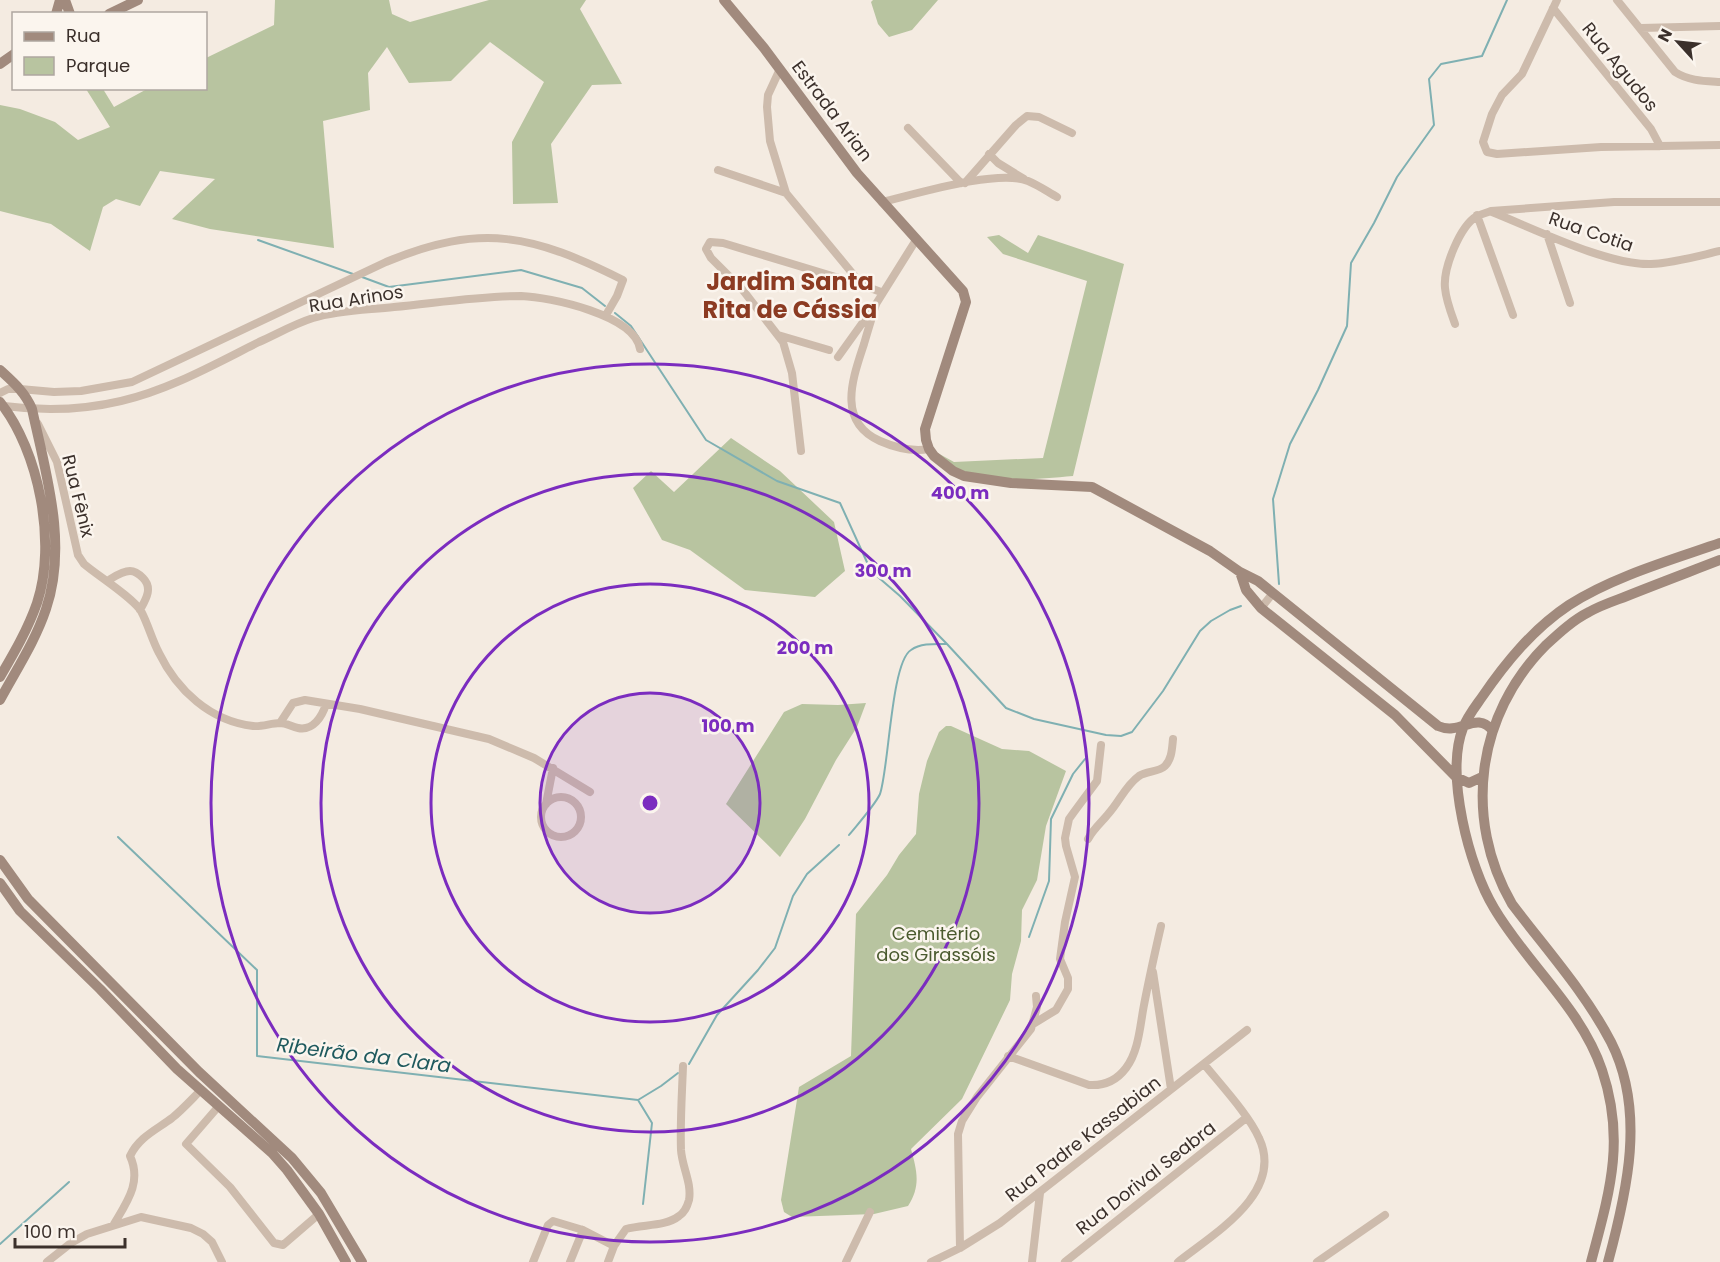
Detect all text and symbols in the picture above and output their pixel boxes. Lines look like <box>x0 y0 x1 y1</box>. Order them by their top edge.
legend <box>12 12 207 90</box>
north arrow <box>1648 12 1708 72</box>
street label: Rua Agudos <box>1577 17 1664 117</box>
text: Rua <box>66 23 101 48</box>
text: N <box>1652 25 1678 46</box>
text: Parque <box>66 53 130 78</box>
street label: Estrada Arian <box>786 55 879 166</box>
street label: Rua Cotia <box>1545 205 1637 258</box>
district label: Jardim Santa Rita de Cássia <box>703 265 877 326</box>
street label: Rua Arinos <box>307 279 405 318</box>
street label: Rua Fênix <box>56 452 101 540</box>
text: 400 m <box>931 480 989 505</box>
text: 300 m <box>854 558 912 583</box>
text: 200 m <box>777 635 833 660</box>
text: 100 m <box>701 713 755 738</box>
centre of rings <box>640 793 660 813</box>
park label: Cemitério dos Girassóis <box>876 921 996 967</box>
water label: Ribeirão da Clara <box>275 1030 453 1080</box>
street label: Rua Padre Kassabian <box>1000 1070 1166 1207</box>
street label: Rua Dorival Seabra <box>1071 1115 1221 1240</box>
scale bar <box>15 1211 124 1249</box>
text: 100 m <box>24 1219 76 1244</box>

